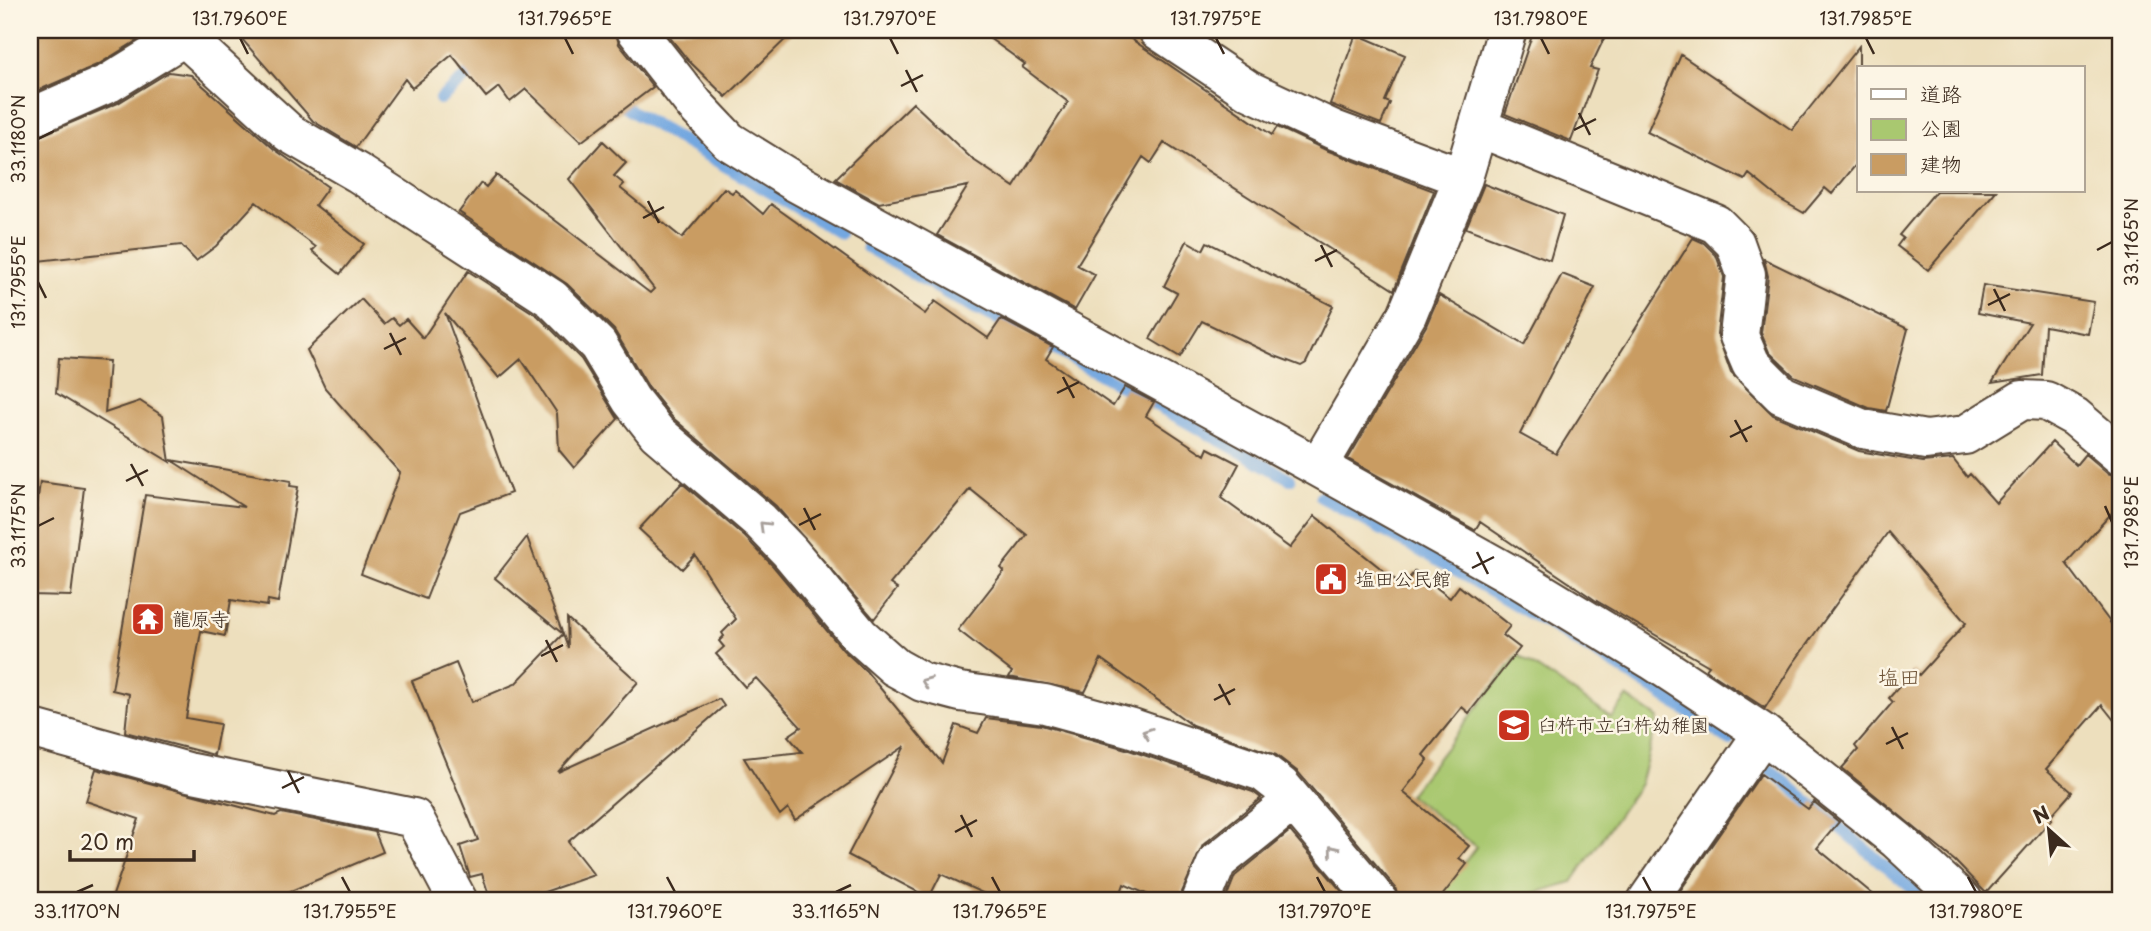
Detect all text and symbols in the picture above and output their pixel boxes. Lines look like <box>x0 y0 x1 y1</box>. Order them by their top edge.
text: 131.7960°E <box>192 4 288 31</box>
text: 131.7965°E <box>518 4 612 31</box>
text: 131.7970°E <box>843 4 937 31</box>
text: 131.7975°E <box>1170 4 1262 31</box>
text: 131.7980°E <box>1494 4 1588 31</box>
text: 131.7985°E <box>1819 4 1913 31</box>
legend <box>1857 66 2084 192</box>
text: 道路 <box>1920 77 1962 109</box>
text: 33.1180°N <box>4 95 31 183</box>
text: 公園 <box>1920 111 1962 143</box>
text: 建物 <box>1920 147 1962 179</box>
text: 33.1165°N <box>2117 198 2144 286</box>
text: 131.7955°E <box>4 235 31 329</box>
text: 131.7985°E <box>2117 475 2144 569</box>
text: 33.1175°N <box>4 483 31 569</box>
one-way arrow <box>759 522 772 535</box>
public building icon: 塩田公民館 <box>1312 560 1350 598</box>
place label: 塩田公民館 <box>1356 564 1451 592</box>
temple icon: 龍原寺 <box>129 600 167 638</box>
place label: 龍原寺 <box>172 604 229 632</box>
district label: 塩田 <box>1878 660 1920 692</box>
one-way arrow <box>920 676 933 690</box>
school or university icon: 臼杵市立臼杵幼稚園 <box>1495 706 1533 744</box>
place label: 臼杵市立臼杵幼稚園 <box>1538 710 1709 738</box>
one-way arrow <box>1141 727 1154 741</box>
north arrow <box>2014 794 2084 864</box>
text: N <box>2028 798 2054 830</box>
scale bar <box>70 819 194 863</box>
text: 20 m <box>80 825 134 857</box>
one-way arrow <box>1329 845 1341 858</box>
text: 33.1170°N <box>33 897 121 924</box>
text: 131.7955°E <box>303 897 397 924</box>
text: 131.7960°E <box>627 897 723 924</box>
text: 33.1165°N <box>792 897 880 924</box>
text: 131.7965°E <box>953 897 1047 924</box>
text: 131.7970°E <box>1278 897 1372 924</box>
text: 131.7975°E <box>1605 897 1697 924</box>
text: 131.7980°E <box>1929 897 2023 924</box>

